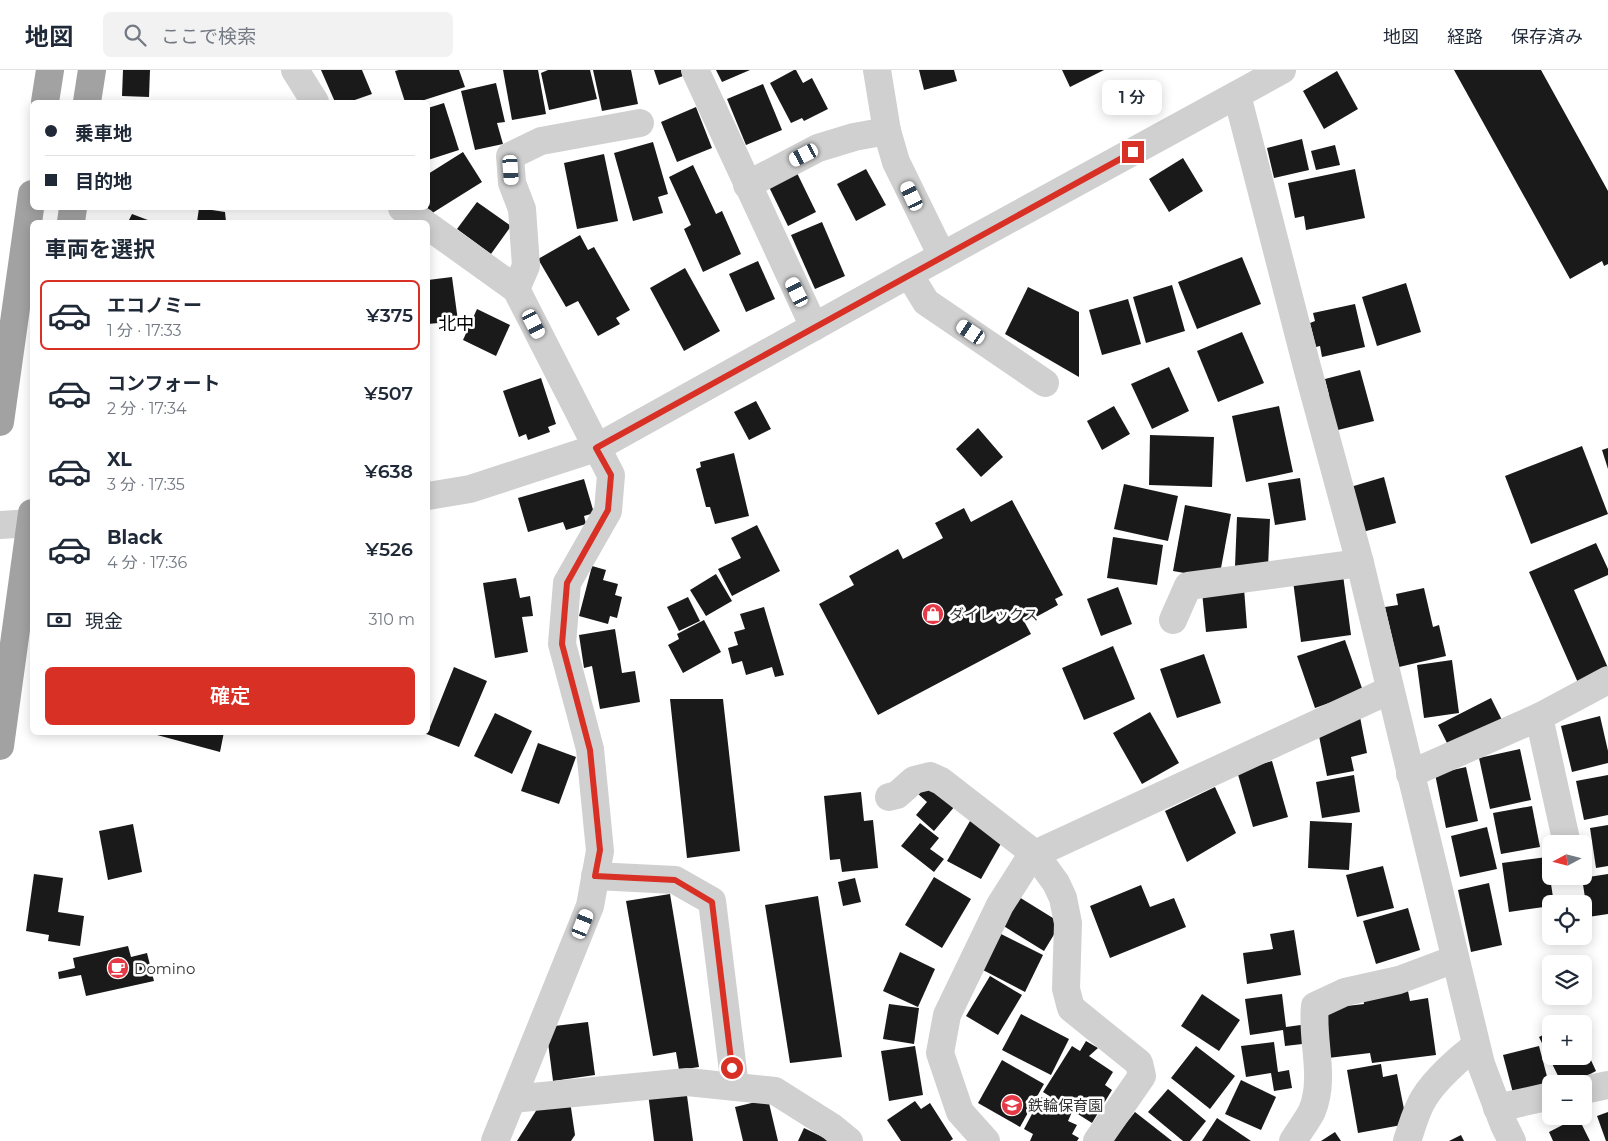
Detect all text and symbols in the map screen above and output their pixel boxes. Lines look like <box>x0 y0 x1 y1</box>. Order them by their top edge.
search box <box>103 12 453 57</box>
icon: search <box>121 21 149 49</box>
text: 地図 <box>25 22 73 51</box>
text: ここで検索 <box>161 25 256 48</box>
text: 地図 <box>1383 26 1419 48</box>
text: 経路 <box>1447 26 1483 48</box>
text: 保存済み <box>1511 26 1583 48</box>
callout: 1 分 <box>1103 79 1163 114</box>
text: 1 分 <box>1119 88 1145 107</box>
text: 乗車地 <box>75 122 132 145</box>
route end <box>1122 141 1144 163</box>
car <box>787 142 820 168</box>
car <box>502 155 519 185</box>
text: 目的地 <box>75 170 132 193</box>
car <box>898 179 925 213</box>
text: 車両を選択 <box>45 236 155 263</box>
car <box>783 275 810 309</box>
icon: car <box>47 293 92 338</box>
text: エコノミー <box>107 294 202 317</box>
text: ¥375 <box>366 304 413 327</box>
car <box>520 307 547 341</box>
district label: 北中 <box>438 313 474 335</box>
car <box>954 317 987 347</box>
text: 1 分 · 17:33 <box>107 321 182 340</box>
icon: car <box>47 371 92 416</box>
text: コンフォート <box>107 372 220 395</box>
text: ¥507 <box>364 382 413 405</box>
text: 2 分 · 17:34 <box>107 399 187 418</box>
text: XL <box>107 448 132 471</box>
icon: car <box>47 449 92 494</box>
text: ¥638 <box>364 460 413 483</box>
text: 3 分 · 17:35 <box>107 475 185 494</box>
text: Black <box>107 526 163 549</box>
icon: car <box>47 527 92 572</box>
text: ¥526 <box>365 538 413 561</box>
text: 4 分 · 17:36 <box>107 553 187 572</box>
shop icon: ダイレックス <box>921 602 945 626</box>
place label: ダイレックス <box>949 605 1039 624</box>
icon: cash <box>45 606 73 634</box>
text: 現金 <box>85 610 123 633</box>
text: 310 m <box>368 610 415 629</box>
button: 確定 <box>45 667 415 725</box>
north arrow <box>1542 835 1592 885</box>
map controls <box>1542 835 1592 1125</box>
button: locate <box>1542 895 1592 945</box>
car <box>570 907 595 941</box>
button: layers <box>1542 955 1592 1005</box>
cafe icon: Domino <box>106 956 130 980</box>
place label: Domino <box>134 959 195 978</box>
button: + <box>1542 1015 1592 1065</box>
route start <box>721 1057 743 1079</box>
button: − <box>1542 1075 1592 1125</box>
school or university icon: 鉄輪保育園 <box>1000 1093 1024 1117</box>
place label: 鉄輪保育園 <box>1028 1096 1103 1115</box>

